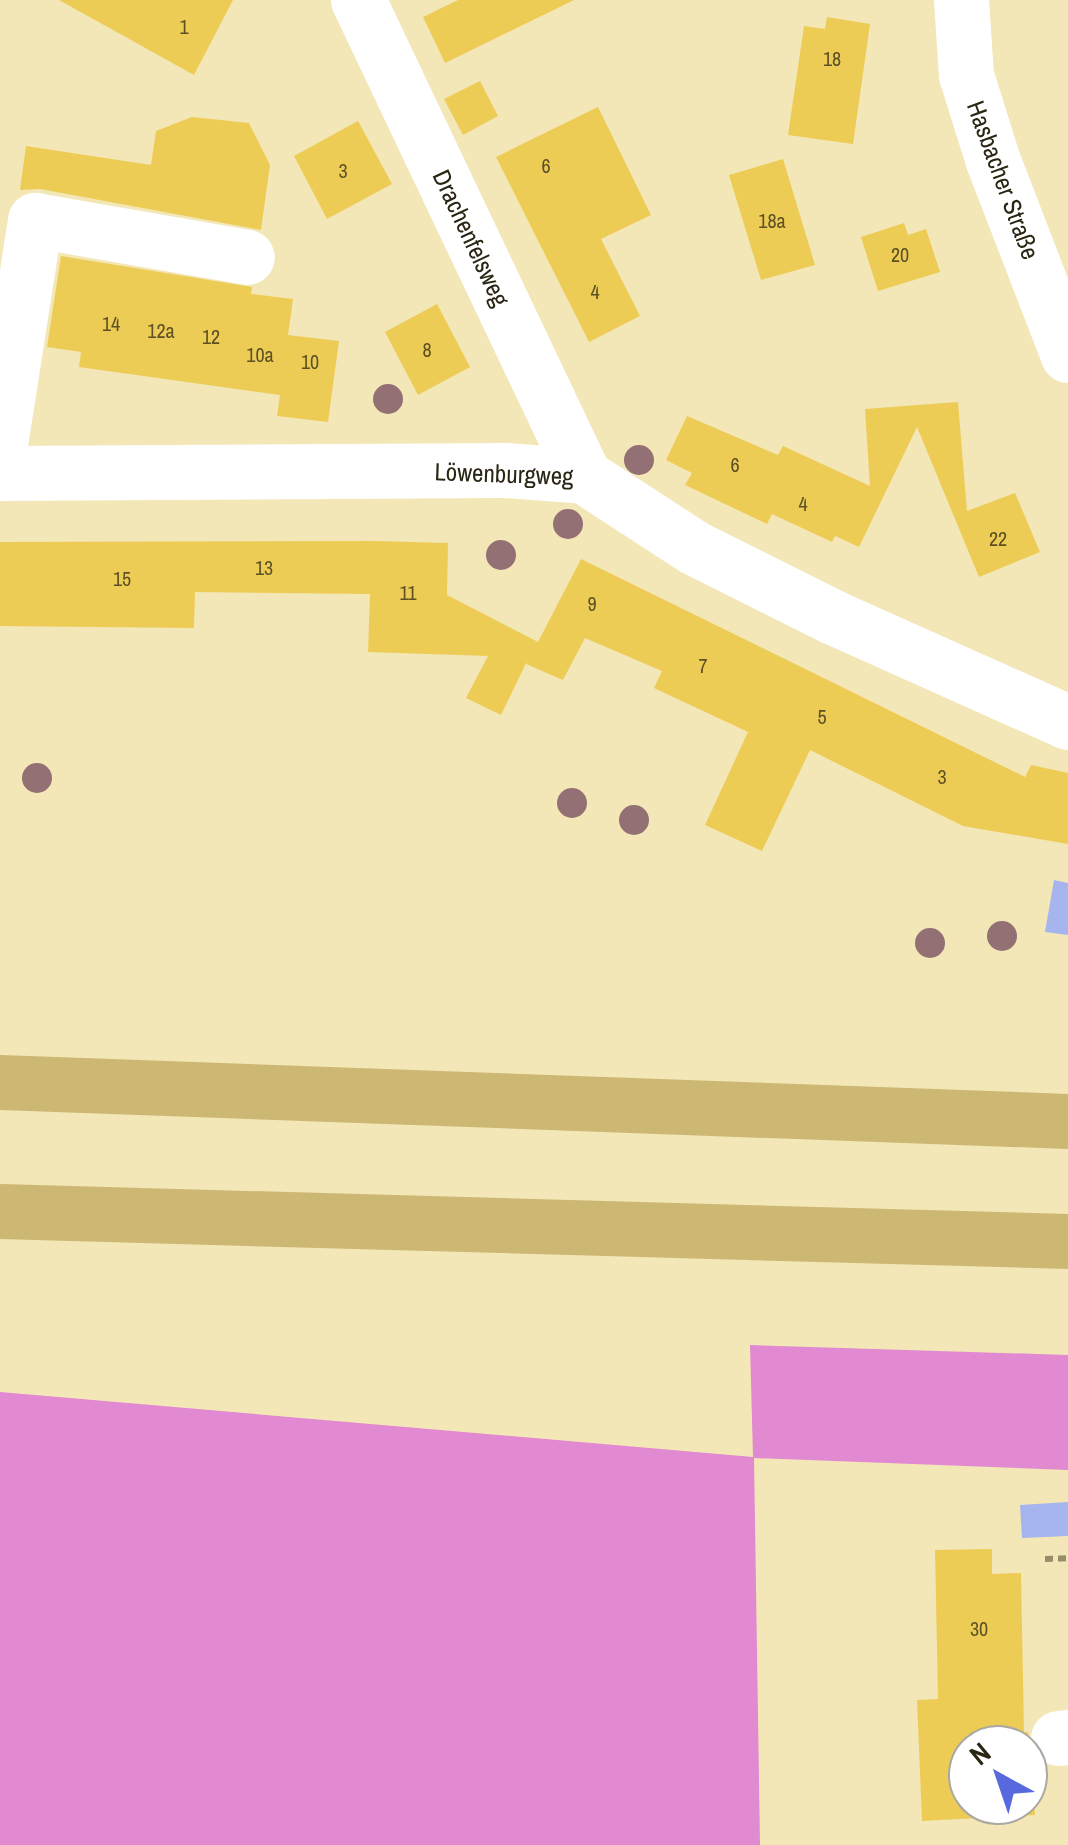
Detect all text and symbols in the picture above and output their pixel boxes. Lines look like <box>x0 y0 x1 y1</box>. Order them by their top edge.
house number: 1 <box>179 14 189 38</box>
house number: 18 <box>823 46 841 70</box>
street label: Hasbacher Straße <box>960 97 1046 263</box>
house number: 6 <box>541 153 551 177</box>
house number: 3 <box>338 158 348 182</box>
street label: Drachenfelsweg <box>426 165 516 311</box>
house number: 18a <box>758 208 786 232</box>
house number: 20 <box>891 242 909 266</box>
house number: 4 <box>590 279 600 303</box>
house number: 14 <box>102 311 120 335</box>
house number: 12a <box>147 318 175 342</box>
house number: 12 <box>202 324 220 348</box>
house number: 8 <box>422 337 432 361</box>
house number: 10a <box>246 342 274 366</box>
house number: 10 <box>301 349 319 373</box>
house number: 6 <box>730 452 740 476</box>
street label: Löwenburgweg <box>434 457 574 491</box>
house number: 4 <box>798 491 808 515</box>
house number: 22 <box>989 526 1007 550</box>
house number: 13 <box>255 555 273 579</box>
house number: 15 <box>113 566 131 590</box>
house number: 11 <box>399 580 417 604</box>
house number: 9 <box>587 591 597 615</box>
house number: 7 <box>698 653 708 677</box>
house number: 5 <box>817 704 827 728</box>
house number: 3 <box>937 764 947 788</box>
house number: 30 <box>970 1616 988 1640</box>
north arrow <box>948 1725 1048 1825</box>
text: N <box>961 1734 999 1773</box>

